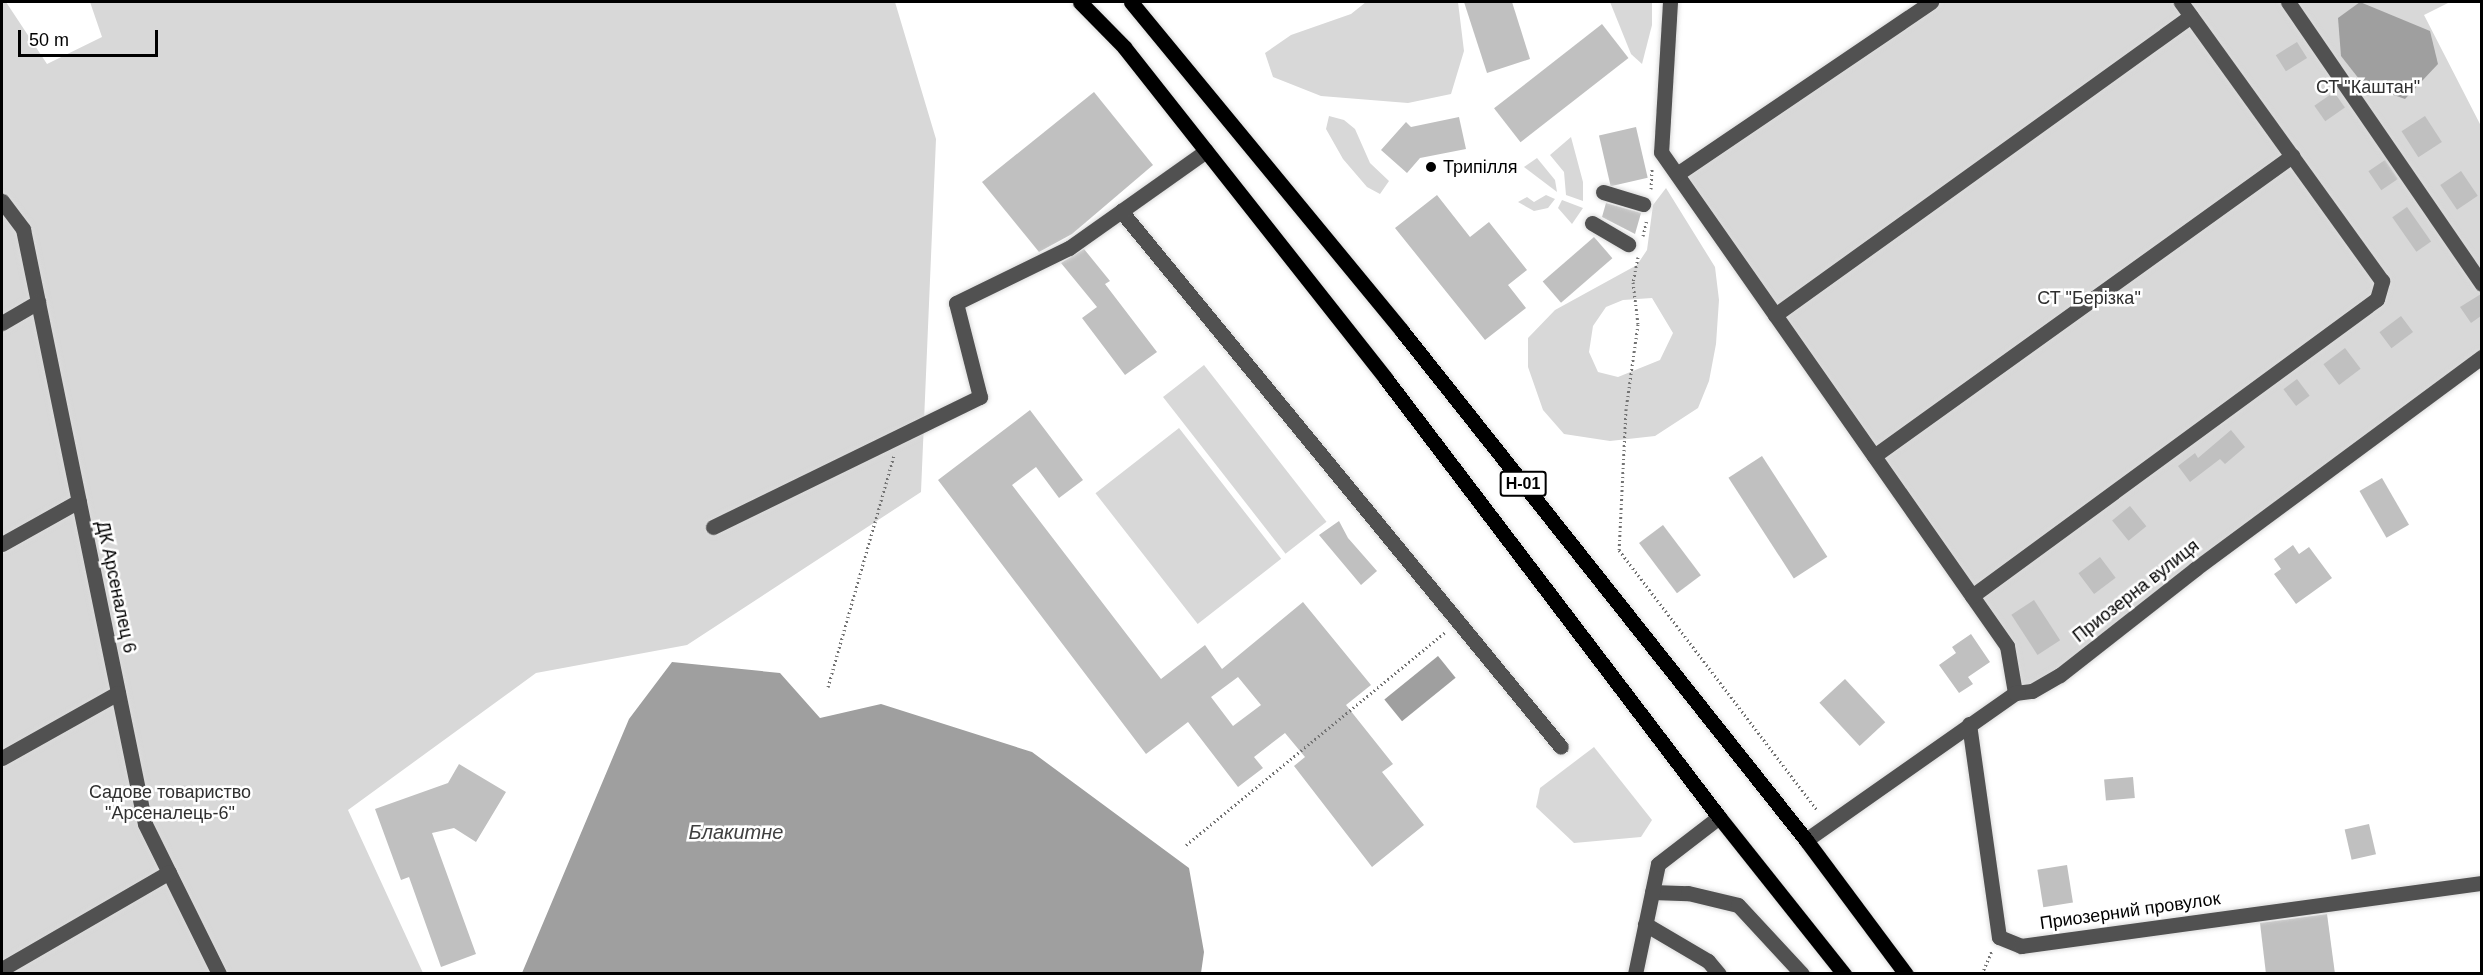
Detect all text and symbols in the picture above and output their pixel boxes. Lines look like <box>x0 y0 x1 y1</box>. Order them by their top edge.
scale bar <box>21 18 160 56</box>
text: 50 m <box>29 30 69 50</box>
park label: СТ "Каштан" <box>2316 76 2420 98</box>
place label: Трипілля <box>1443 156 1518 178</box>
marker: Трипілля <box>1424 160 1438 174</box>
park label: СТ "Берізка" <box>2037 287 2141 309</box>
road number: Н-01 <box>1499 471 1547 497</box>
street label: ДК Арсеналец 6 <box>91 519 141 655</box>
street label: Приозерна вулиця <box>2069 535 2203 647</box>
park label: Садове товариство "Арсеналець-6" <box>89 782 251 824</box>
water label: Блакитне <box>689 820 783 844</box>
street label: Приозерний провулок <box>2038 888 2222 934</box>

